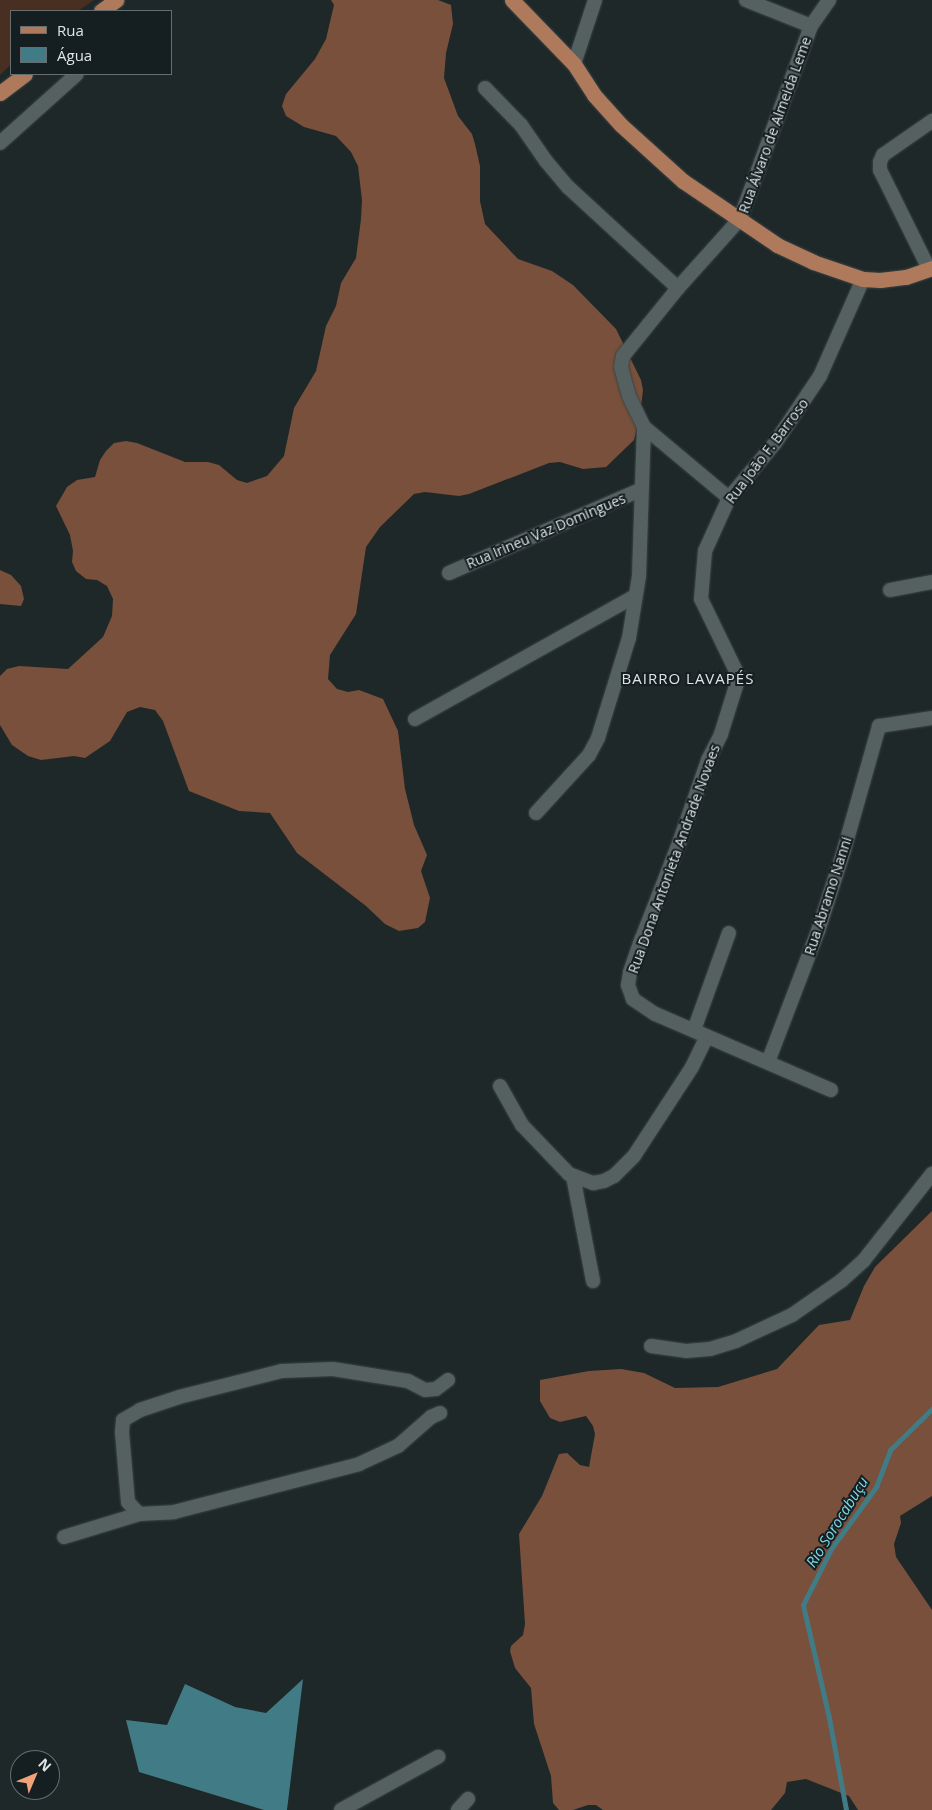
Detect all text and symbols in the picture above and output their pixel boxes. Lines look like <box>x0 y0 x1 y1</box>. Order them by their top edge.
legend <box>10 10 172 75</box>
text: Rua <box>57 20 84 40</box>
street label: Rua Álvaro de Almeida Leme <box>735 35 815 215</box>
text: Água <box>57 45 92 65</box>
street label: Rua João F. Barroso <box>722 395 812 507</box>
street label: Rua Irineu Vaz Domingues <box>464 490 628 572</box>
district label: BAIRRO LAVAPÉS <box>620 670 756 688</box>
street label: Rua Dona Antonieta Andrade Novaes <box>625 742 723 976</box>
street label: Rua Abramo Nanni <box>801 835 855 957</box>
water label: Rio Sorocabuçu <box>802 1474 872 1570</box>
north arrow <box>10 1750 60 1800</box>
text: N <box>35 1754 56 1775</box>

